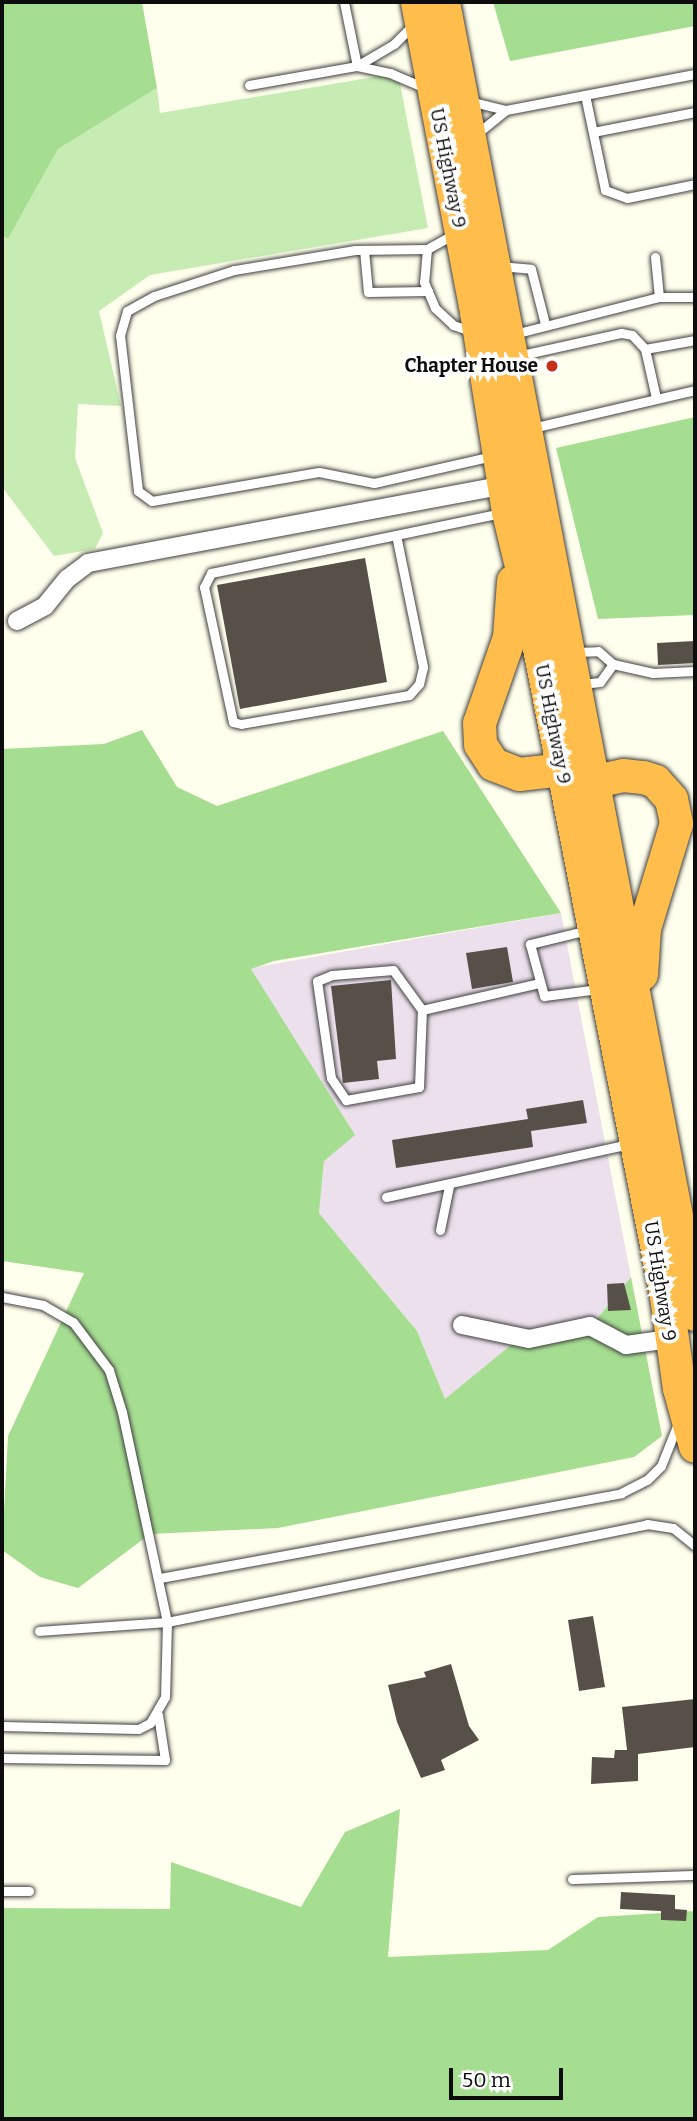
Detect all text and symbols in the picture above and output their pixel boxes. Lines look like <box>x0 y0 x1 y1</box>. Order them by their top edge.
street label: US Highway 9 <box>425 106 471 230</box>
place label: Chapter House <box>405 355 538 377</box>
marker: Chapter House <box>544 358 560 374</box>
street label: US Highway 9 <box>530 662 576 786</box>
street label: US Highway 9 <box>639 1219 681 1343</box>
scale bar <box>452 2054 566 2098</box>
text: 50 m <box>462 2067 511 2093</box>

